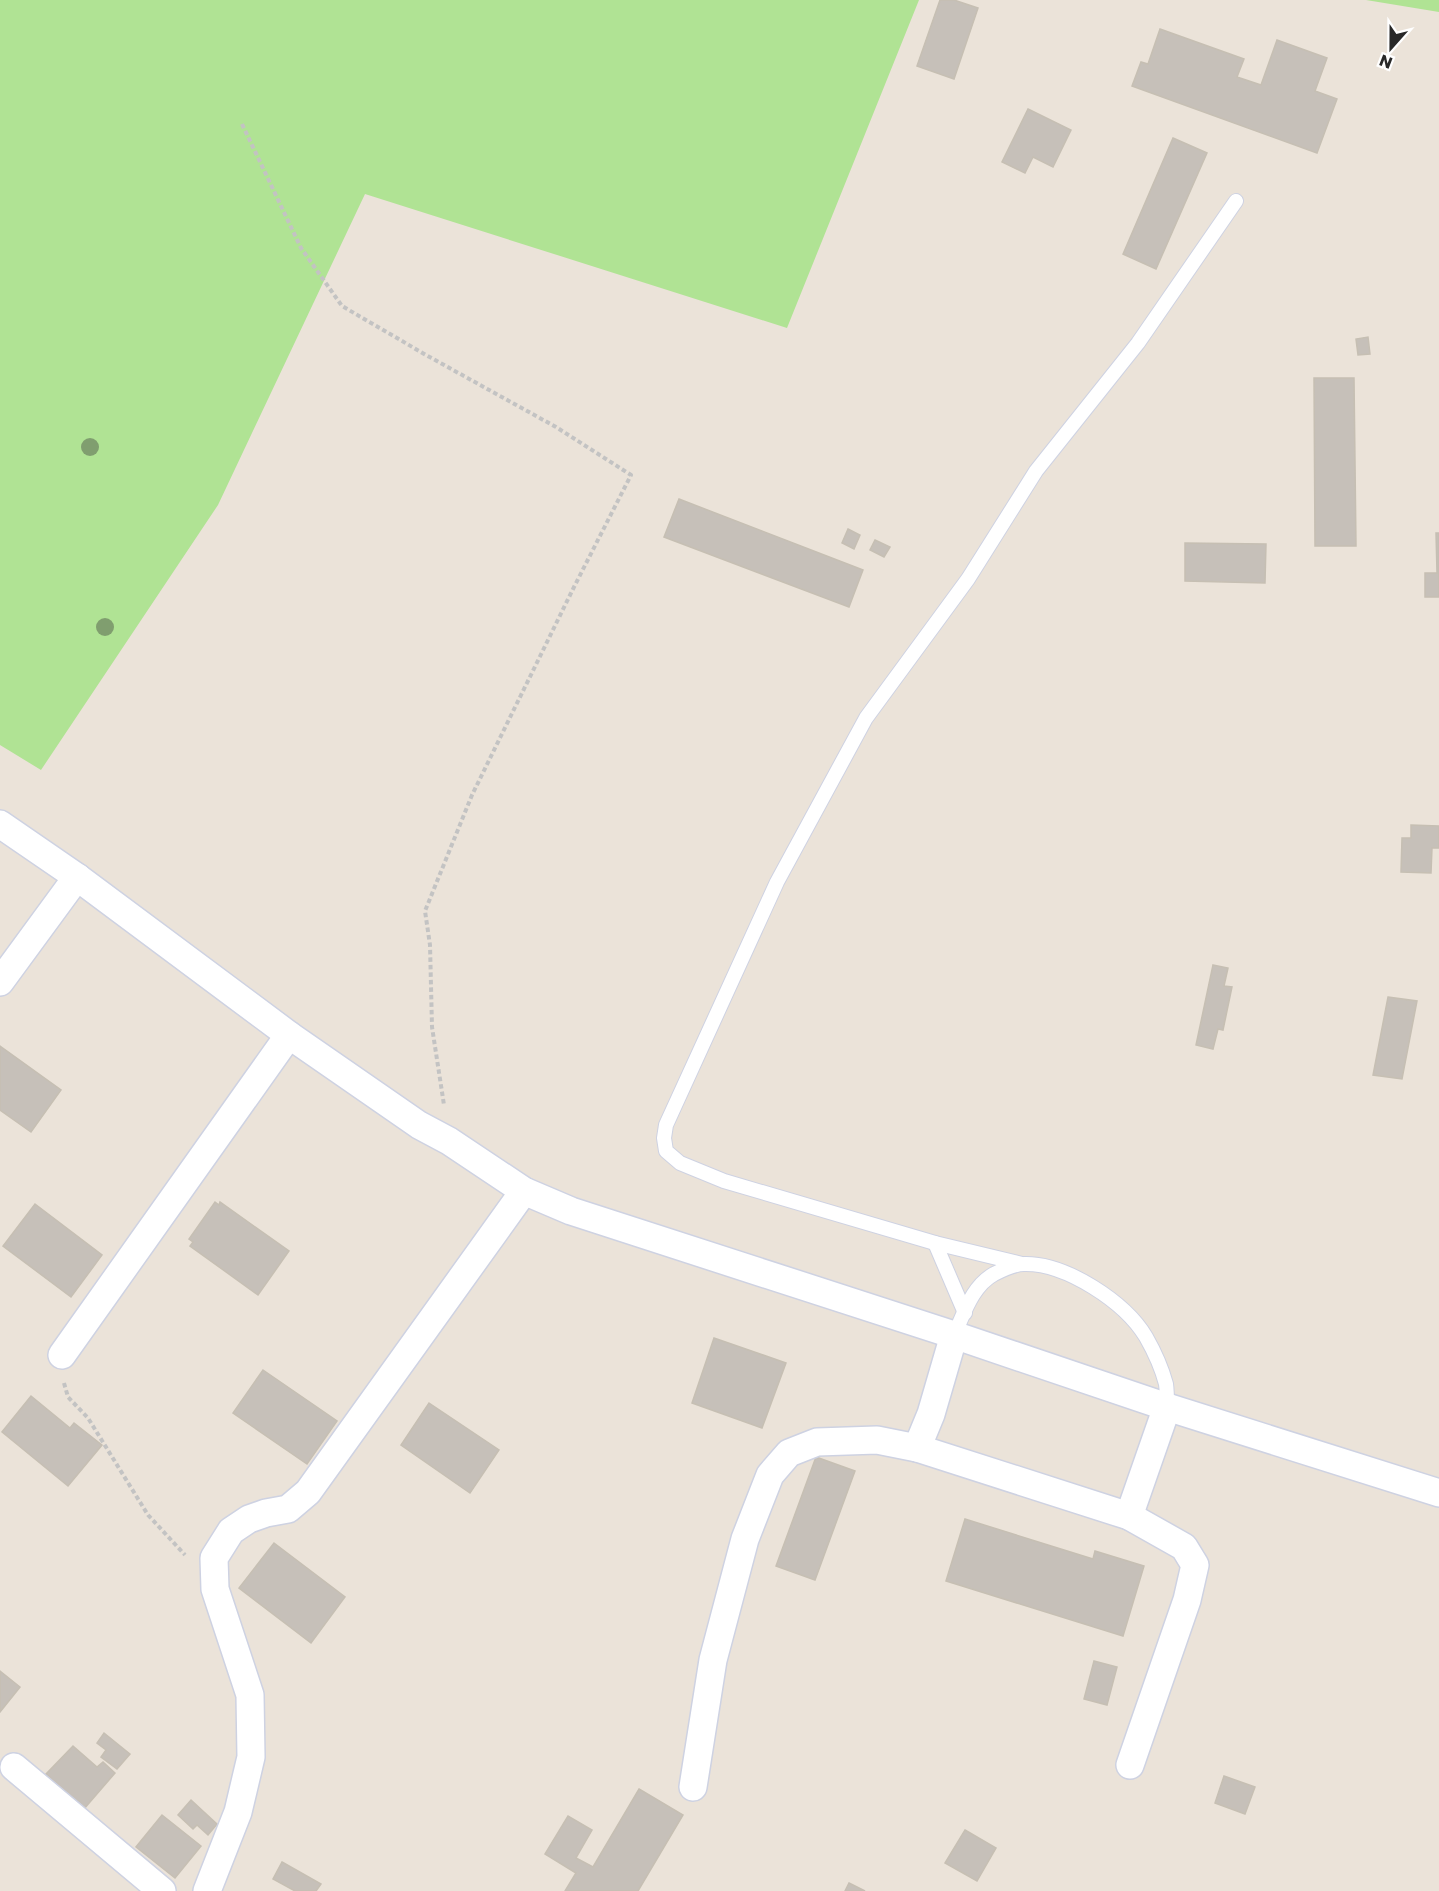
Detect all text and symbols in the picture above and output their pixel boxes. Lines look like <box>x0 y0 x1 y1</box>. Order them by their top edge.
north arrow <box>1361 18 1421 78</box>
text: N <box>1376 49 1396 74</box>

